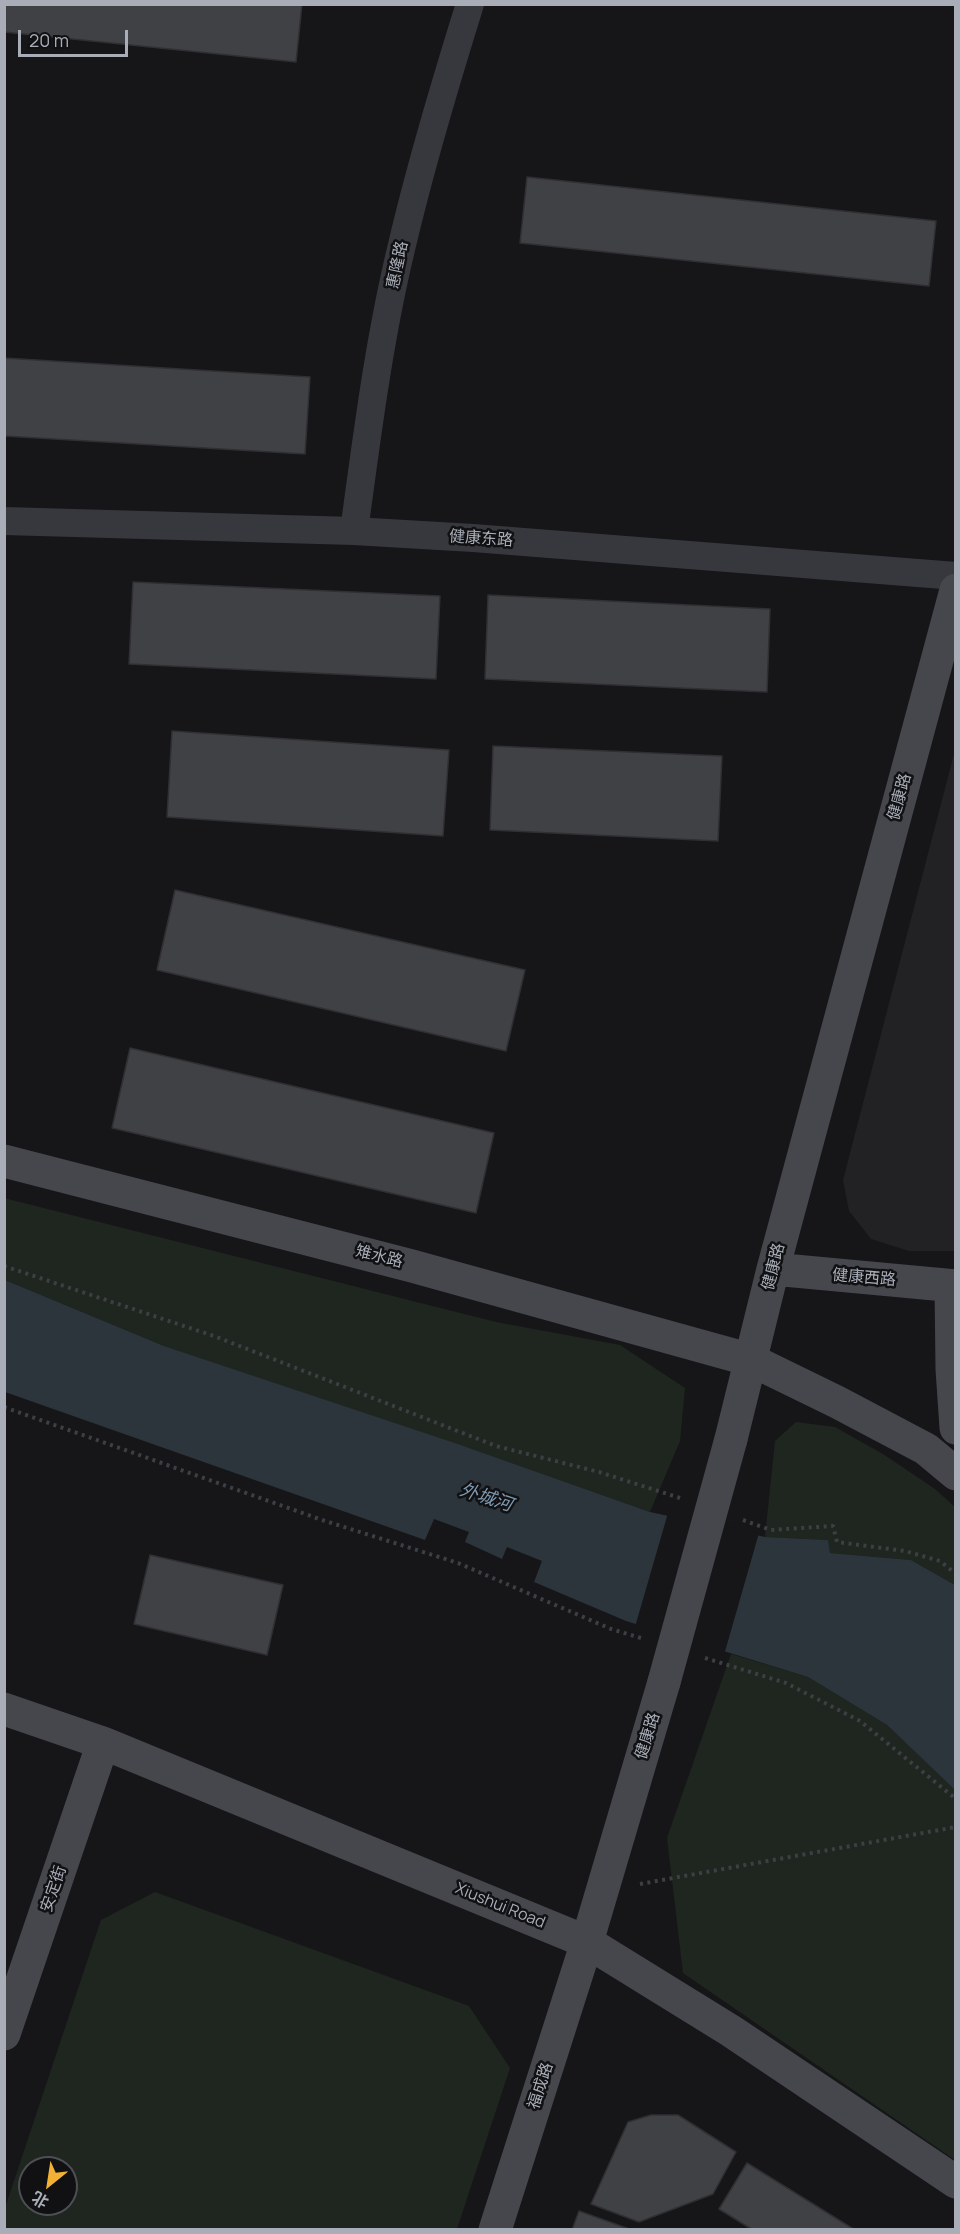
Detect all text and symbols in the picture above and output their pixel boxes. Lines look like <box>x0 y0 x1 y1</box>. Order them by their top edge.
scale bar <box>21 18 130 56</box>
text: 20 m <box>29 28 69 52</box>
street label: 惠隆路 <box>384 240 412 290</box>
street label: 健康东路 <box>448 527 514 551</box>
street label: 健康路 <box>885 771 915 823</box>
street label: 健康路 <box>759 1241 789 1293</box>
street label: 雉水路 <box>353 1242 405 1272</box>
street label: 健康西路 <box>831 1266 897 1290</box>
water label: 外城河 <box>457 1479 515 1517</box>
street label: 健康路 <box>632 1710 664 1762</box>
street label: 安定街 <box>37 1863 71 1915</box>
street label: Xiushui Road <box>452 1879 548 1933</box>
street label: 福成路 <box>524 2060 558 2112</box>
north arrow <box>18 2156 78 2216</box>
text: 北 <box>28 2186 52 2213</box>

